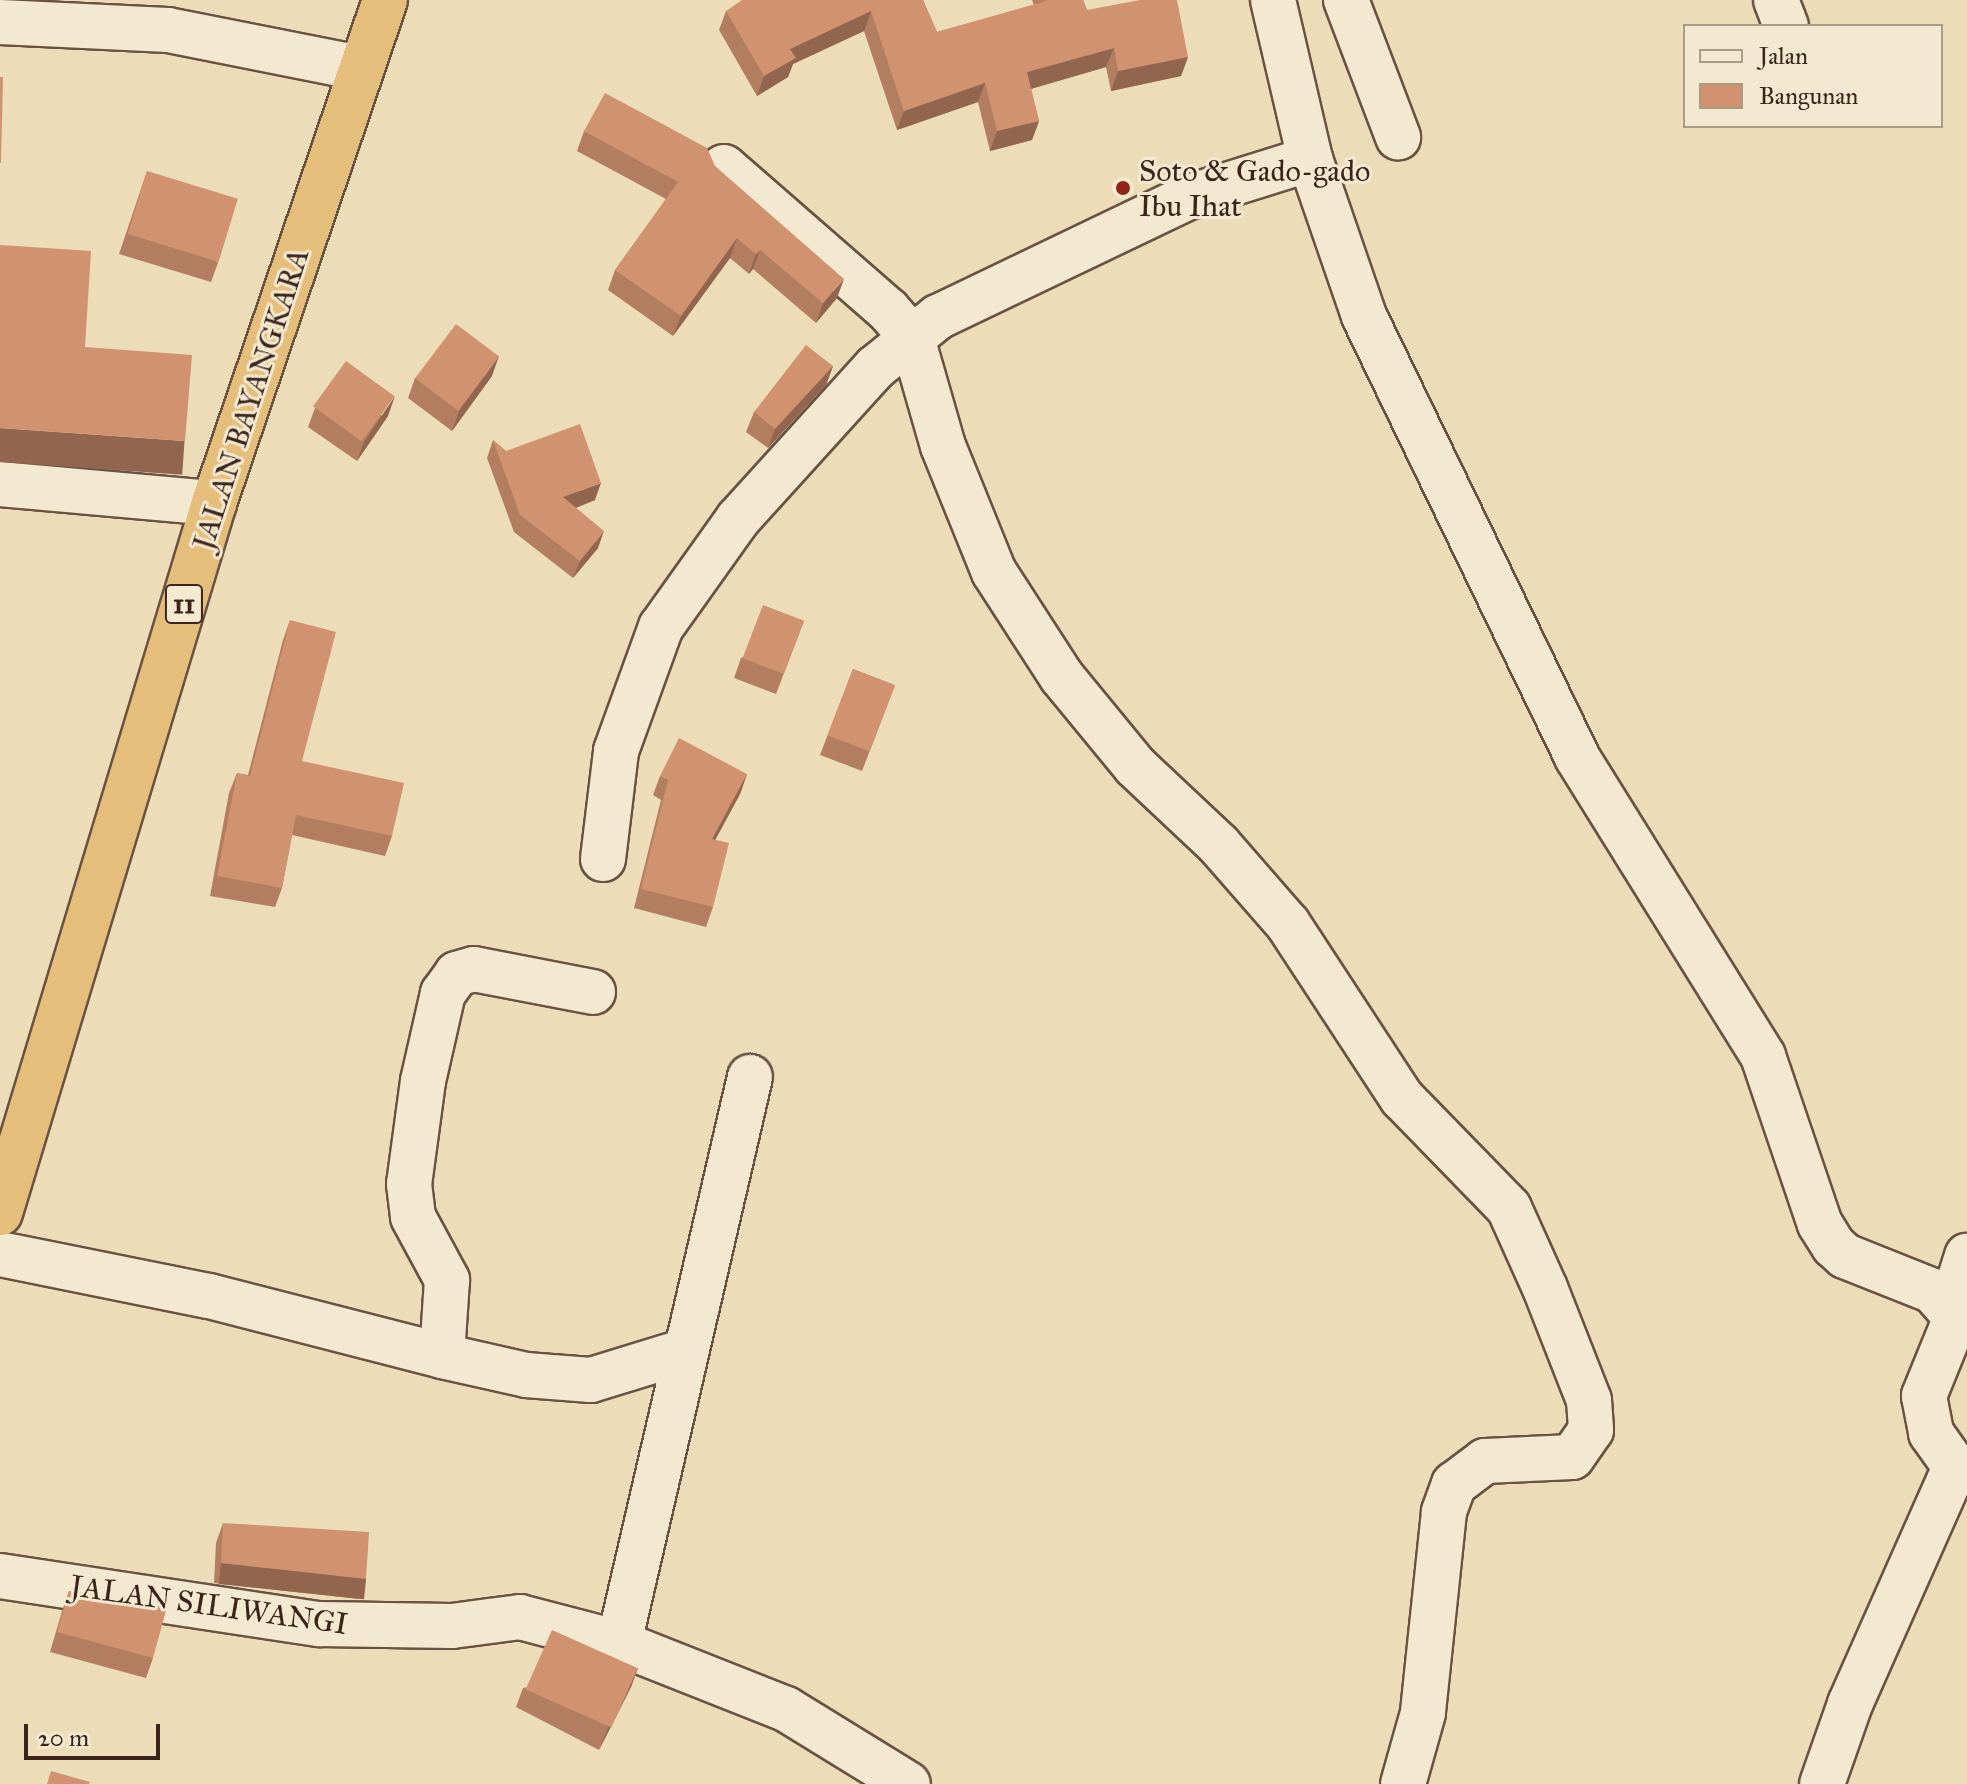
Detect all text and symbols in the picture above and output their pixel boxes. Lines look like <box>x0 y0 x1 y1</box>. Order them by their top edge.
legend <box>1683 24 1943 128</box>
text: Jalan <box>1759 41 1808 71</box>
text: Bangunan <box>1759 81 1858 111</box>
place label: Soto & Gado-gado Ibu Ihat <box>1139 153 1370 224</box>
marker: Soto & Gado-gado Ibu Ihat <box>1114 179 1132 197</box>
street label: JALAN BAYANGKARA <box>185 244 317 554</box>
road number: 11 <box>164 580 204 628</box>
street label: JALAN SILIWANGI <box>68 1568 350 1642</box>
scale bar <box>28 1708 164 1758</box>
text: 20 m <box>38 1723 89 1753</box>

